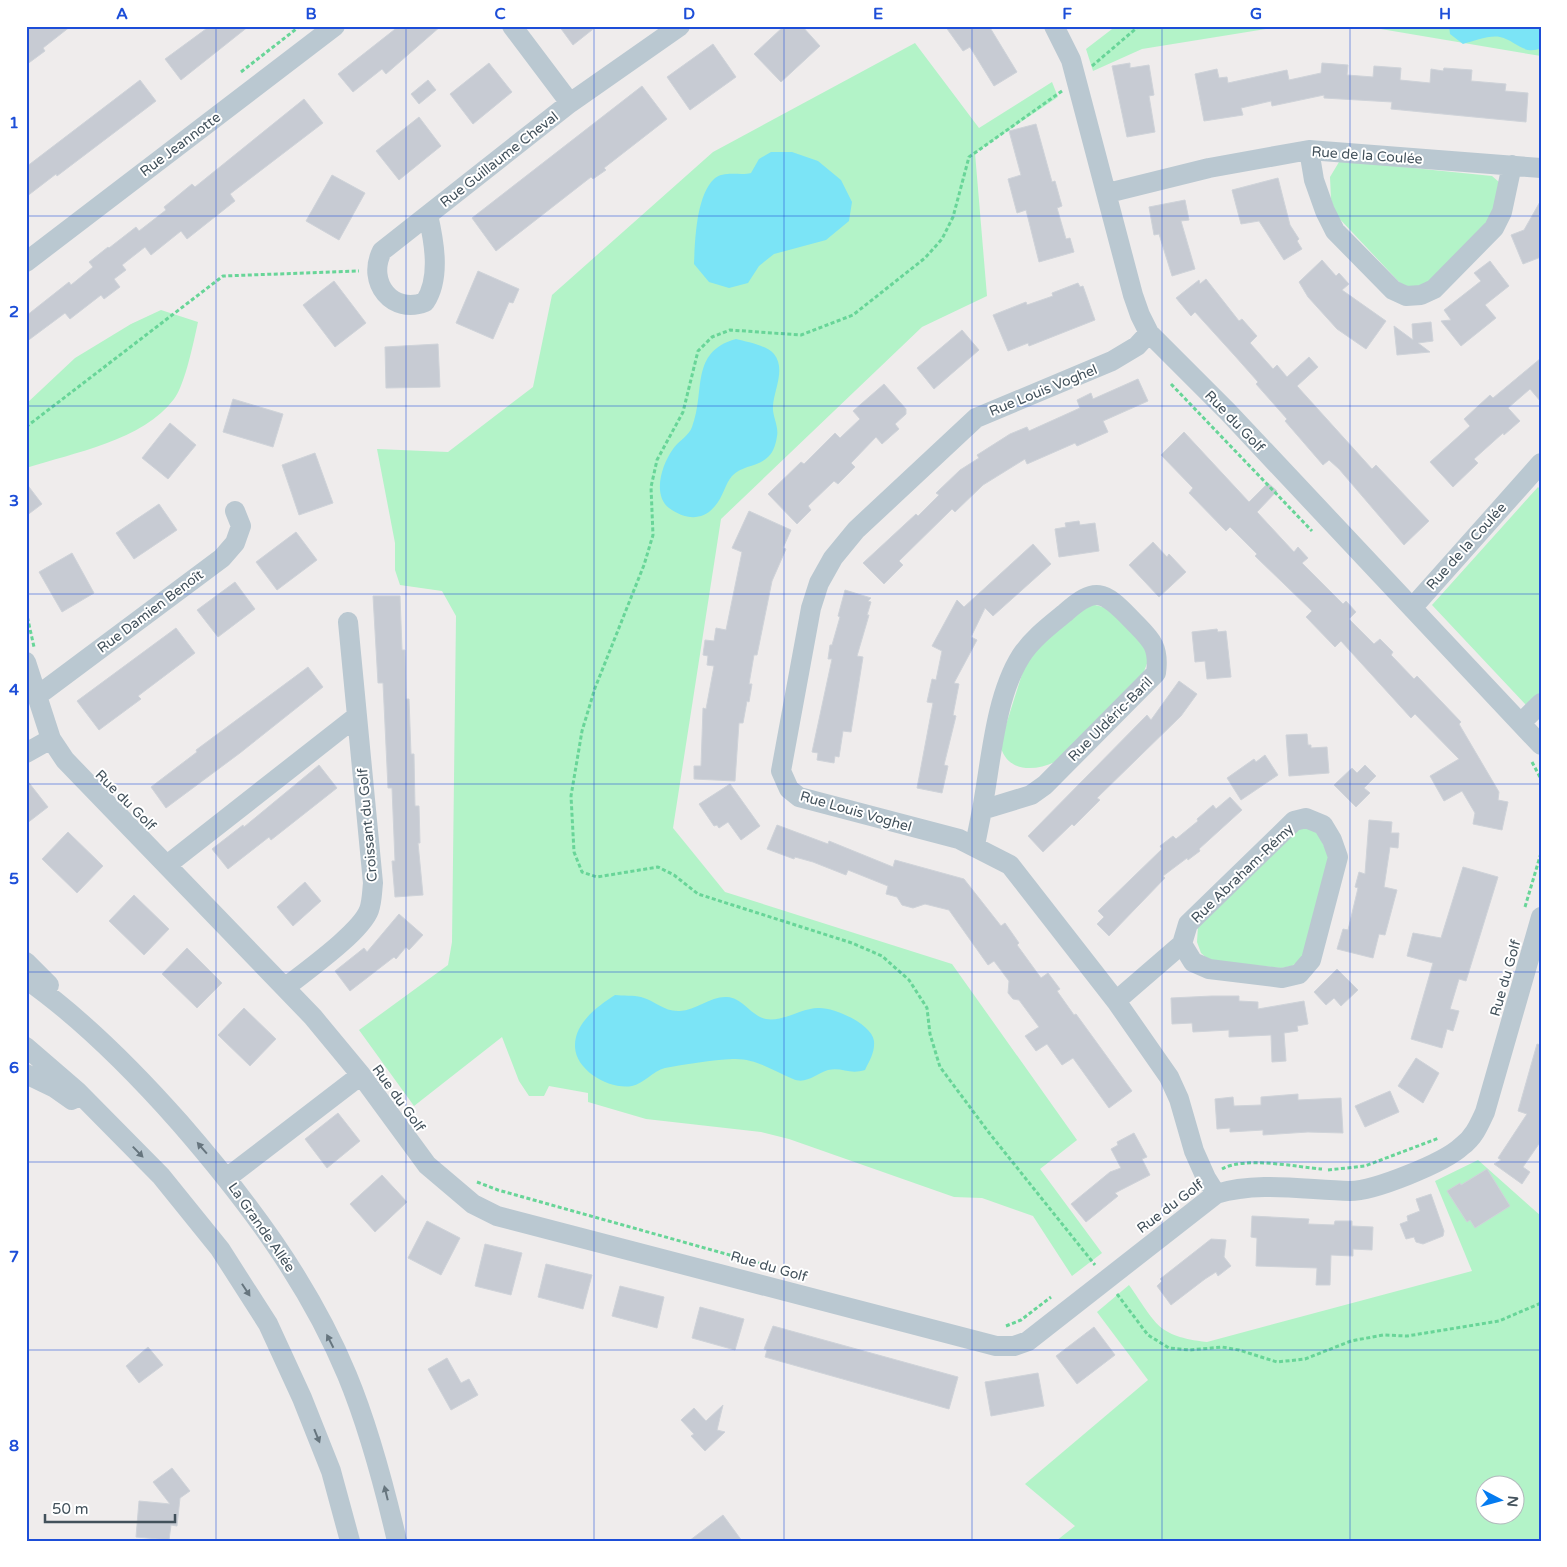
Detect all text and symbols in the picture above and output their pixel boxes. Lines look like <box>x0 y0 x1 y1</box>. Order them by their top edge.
text: A <box>116 4 128 24</box>
text: B <box>305 4 317 24</box>
text: C <box>494 4 506 24</box>
text: D <box>683 4 695 24</box>
text: E <box>873 4 883 24</box>
text: F <box>1062 4 1072 24</box>
text: G <box>1250 4 1262 24</box>
text: H <box>1439 4 1451 24</box>
street label: Rue Guillaume Cheval <box>437 108 562 211</box>
street label: Rue Jeannotte <box>137 109 224 180</box>
text: 1 <box>9 113 19 133</box>
street label: Rue de la Coulée <box>1311 143 1423 168</box>
text: 2 <box>9 302 19 322</box>
street label: Rue Louis Voghel <box>987 361 1100 420</box>
street label: Rue du Golf <box>1201 387 1269 456</box>
text: 3 <box>9 491 19 511</box>
street label: Rue de la Coulée <box>1423 499 1510 593</box>
street label: Rue Damien Benoît <box>94 566 207 657</box>
street label: Rue Uldéric-Baril <box>1065 674 1156 765</box>
text: 4 <box>9 680 19 700</box>
street label: Rue du Golf <box>92 766 160 835</box>
street label: Croissant du Golf <box>354 767 381 883</box>
street label: Rue Louis Voghel <box>798 787 914 836</box>
street label: Rue Abraham-Rémy <box>1188 820 1297 927</box>
text: 5 <box>9 869 19 889</box>
street label: Rue du Golf <box>1486 937 1525 1018</box>
text: 6 <box>9 1058 19 1078</box>
street label: Rue du Golf <box>368 1061 429 1136</box>
one-way arrow <box>196 1143 208 1155</box>
one-way arrow <box>132 1146 144 1158</box>
street label: Rue du Golf <box>1134 1175 1207 1237</box>
street label: La Grande Allée <box>224 1179 299 1275</box>
text: 7 <box>9 1247 19 1267</box>
street label: Rue du Golf <box>729 1247 810 1286</box>
one-way arrow <box>241 1284 251 1297</box>
one-way arrow <box>326 1334 334 1348</box>
one-way arrow <box>313 1429 321 1444</box>
text: 8 <box>9 1436 19 1456</box>
north arrow <box>1474 1474 1524 1524</box>
one-way arrow <box>382 1486 390 1501</box>
scale bar <box>45 1492 175 1524</box>
text: N <box>1503 1495 1521 1508</box>
text: 50 m <box>52 1500 89 1518</box>

